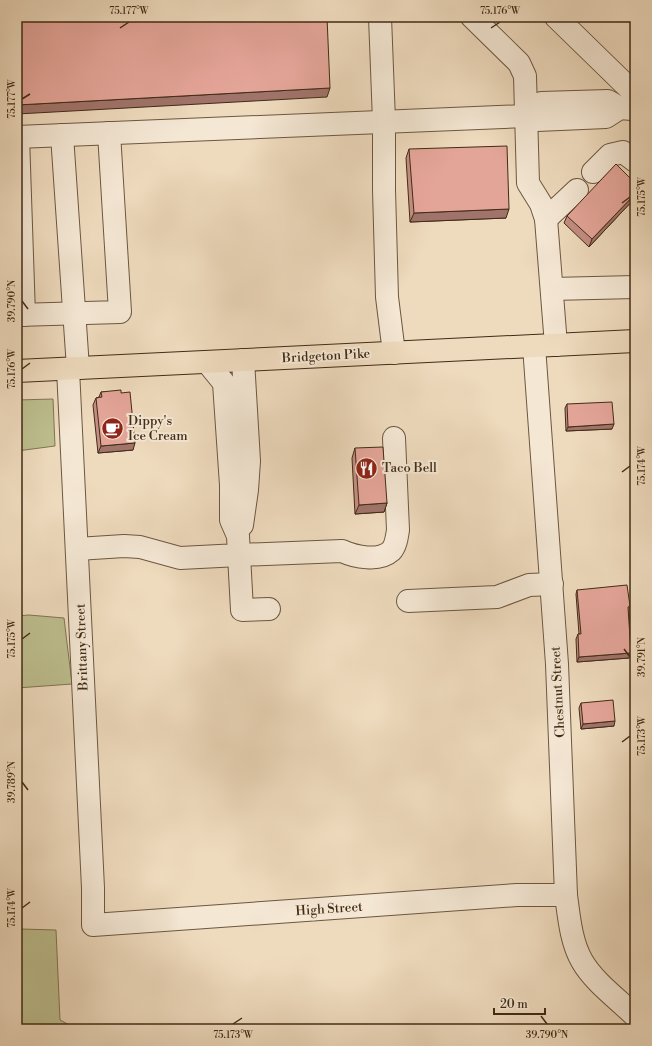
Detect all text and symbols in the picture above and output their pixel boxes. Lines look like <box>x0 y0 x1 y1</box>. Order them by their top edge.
text: 75.177°W <box>109 5 150 17</box>
text: 75.176°W <box>480 5 521 17</box>
text: 75.177°W <box>6 78 18 119</box>
text: 75.175°W <box>636 176 648 217</box>
text: 39.790°N <box>6 279 18 322</box>
street label: Bridgeton Pike <box>280 346 371 366</box>
text: 75.176°W <box>6 348 18 389</box>
place label: Dippy's Ice Cream <box>128 413 188 444</box>
cafe icon: Dippy's Ice Cream <box>100 415 126 441</box>
text: 75.174°W <box>636 445 648 486</box>
restaurant icon: Taco Bell <box>353 455 379 481</box>
place label: Taco Bell <box>382 460 437 476</box>
street label: Brittany Street <box>72 603 92 692</box>
text: 75.175°W <box>6 618 18 659</box>
text: 39.791°N <box>636 637 648 677</box>
street label: Chestnut Street <box>548 646 568 738</box>
text: 75.173°W <box>636 715 648 756</box>
text: 39.789°N <box>6 760 18 803</box>
text: 75.174°W <box>6 887 18 928</box>
street label: High Street <box>295 899 363 919</box>
scale bar <box>494 990 545 1016</box>
text: 20 m <box>500 997 528 1012</box>
text: 75.173°W <box>213 1029 254 1041</box>
text: 39.790°N <box>526 1029 569 1041</box>

